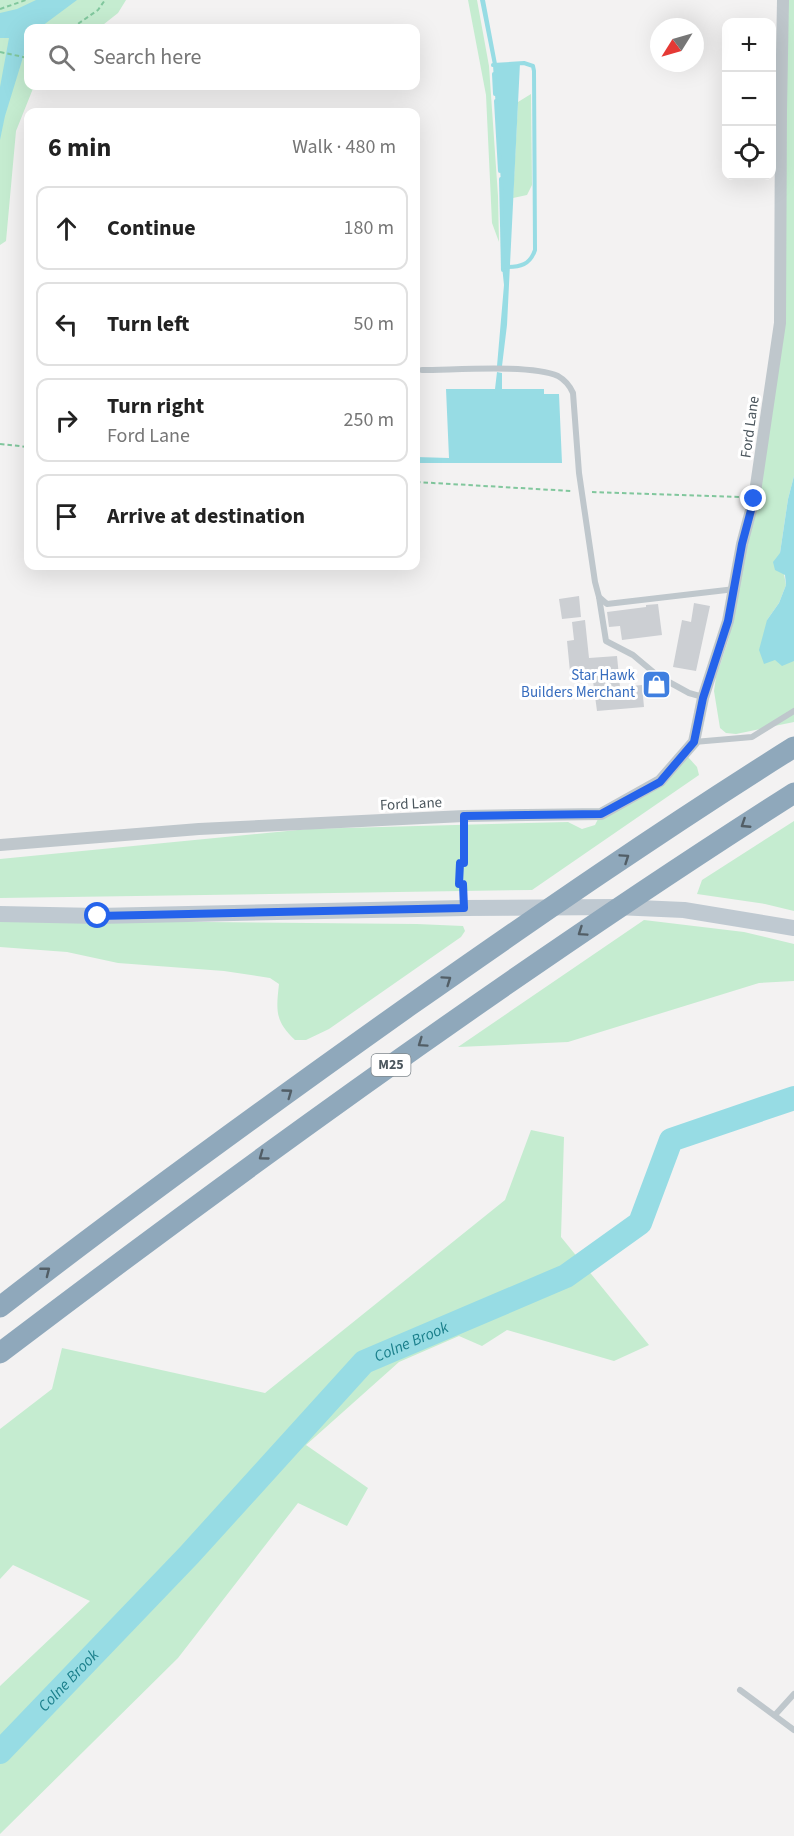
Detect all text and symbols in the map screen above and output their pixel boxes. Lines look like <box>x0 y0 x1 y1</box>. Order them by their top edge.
north arrow <box>650 18 704 72</box>
map controls <box>722 18 776 180</box>
button: + <box>722 18 776 72</box>
search box <box>24 24 420 90</box>
icon: search <box>45 41 78 74</box>
text: Search here <box>93 41 201 73</box>
button: − <box>722 72 776 126</box>
button: locate <box>722 126 776 180</box>
text: 6 min <box>48 129 111 166</box>
text: Walk · 480 m <box>292 133 396 161</box>
icon: ahead <box>50 212 83 245</box>
text: Continue <box>107 212 196 244</box>
text: 180 m <box>344 214 394 242</box>
icon: left <box>50 308 83 341</box>
text: Turn left <box>107 308 189 340</box>
text: 50 m <box>354 310 394 338</box>
text: Turn right <box>107 390 204 422</box>
street label: Ford Lane <box>735 395 765 459</box>
icon: right <box>50 404 83 437</box>
text: 250 m <box>344 406 394 434</box>
text: Ford Lane <box>107 422 190 450</box>
route end <box>740 485 766 511</box>
icon: arrive <box>50 500 83 533</box>
text: Arrive at destination <box>107 500 305 532</box>
place label: Star Hawk Builders Merchant <box>521 665 636 703</box>
shop icon: Star Hawk Builders Merchant <box>640 668 672 700</box>
street label: Ford Lane <box>379 792 443 816</box>
one-way arrow <box>741 817 752 828</box>
one-way arrow <box>618 854 629 865</box>
route start <box>84 902 110 928</box>
one-way arrow <box>578 925 589 936</box>
one-way arrow <box>440 976 451 987</box>
one-way arrow <box>418 1036 429 1047</box>
road number: M25 <box>372 1054 410 1076</box>
one-way arrow <box>281 1089 292 1100</box>
one-way arrow <box>259 1149 270 1160</box>
one-way arrow <box>40 1268 51 1279</box>
water label: Colne Brook <box>371 1316 452 1367</box>
water label: Colne Brook <box>33 1644 104 1717</box>

